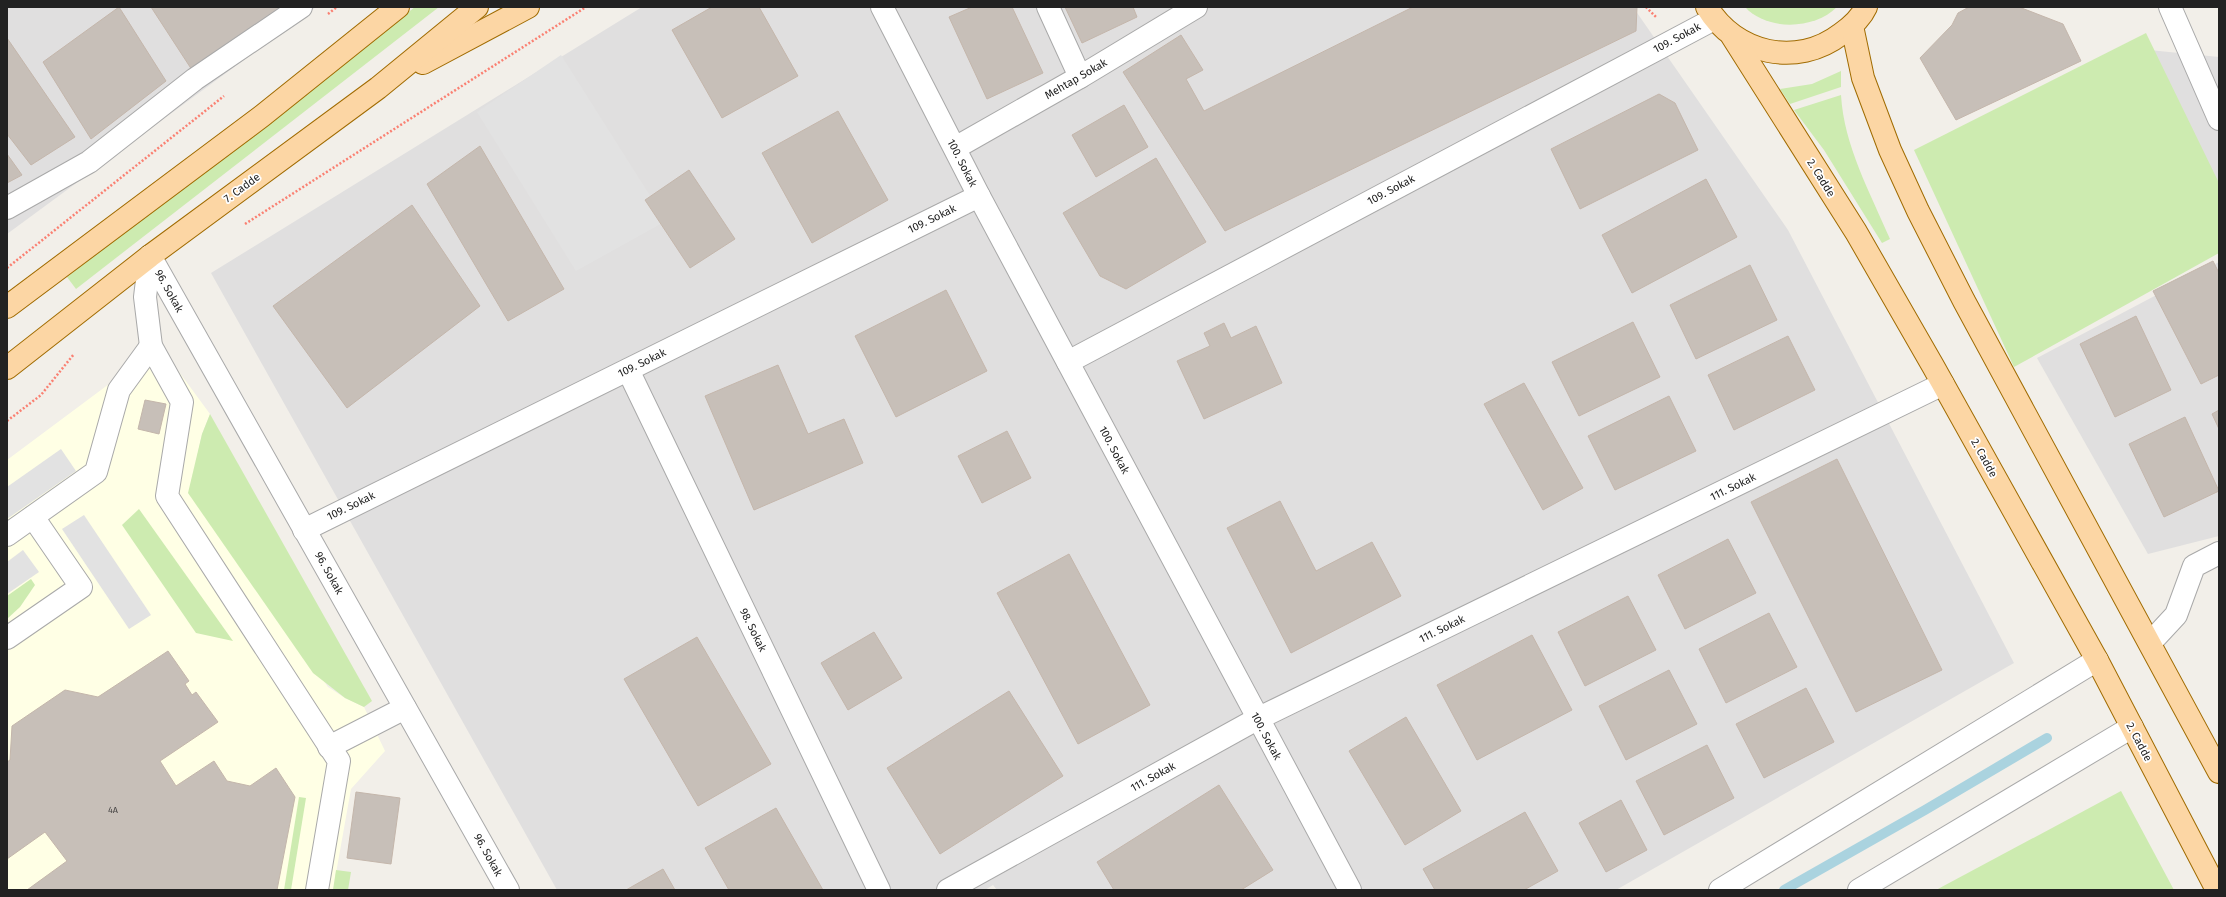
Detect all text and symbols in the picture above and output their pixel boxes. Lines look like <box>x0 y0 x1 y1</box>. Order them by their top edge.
street label: 109. Sokak <box>1651 20 1703 56</box>
street label: Mehtap Sokak <box>1043 56 1110 102</box>
street label: 100. Sokak <box>944 137 980 189</box>
street label: 2. Cadde <box>1804 157 1838 199</box>
street label: 7. Cadde <box>221 171 263 205</box>
street label: 109. Sokak <box>1365 172 1417 208</box>
street label: 109. Sokak <box>906 202 958 236</box>
street label: 96. Sokak <box>152 267 186 315</box>
street label: 109. Sokak <box>616 346 668 380</box>
street label: 100. Sokak <box>1096 424 1132 476</box>
street label: 2. Cadde <box>1968 436 2000 480</box>
street label: 111. Sokak <box>1708 470 1758 504</box>
street label: 109. Sokak <box>325 489 377 523</box>
street label: 96. Sokak <box>312 549 346 597</box>
street label: 98. Sokak <box>737 606 769 654</box>
street label: 111. Sokak <box>1417 612 1467 646</box>
street label: 100. Sokak <box>1248 710 1284 762</box>
street label: 2. Cadde <box>2123 720 2155 764</box>
street label: 111. Sokak <box>1128 759 1178 795</box>
house number: 4A <box>108 805 119 815</box>
street label: 96. Sokak <box>471 831 505 879</box>

